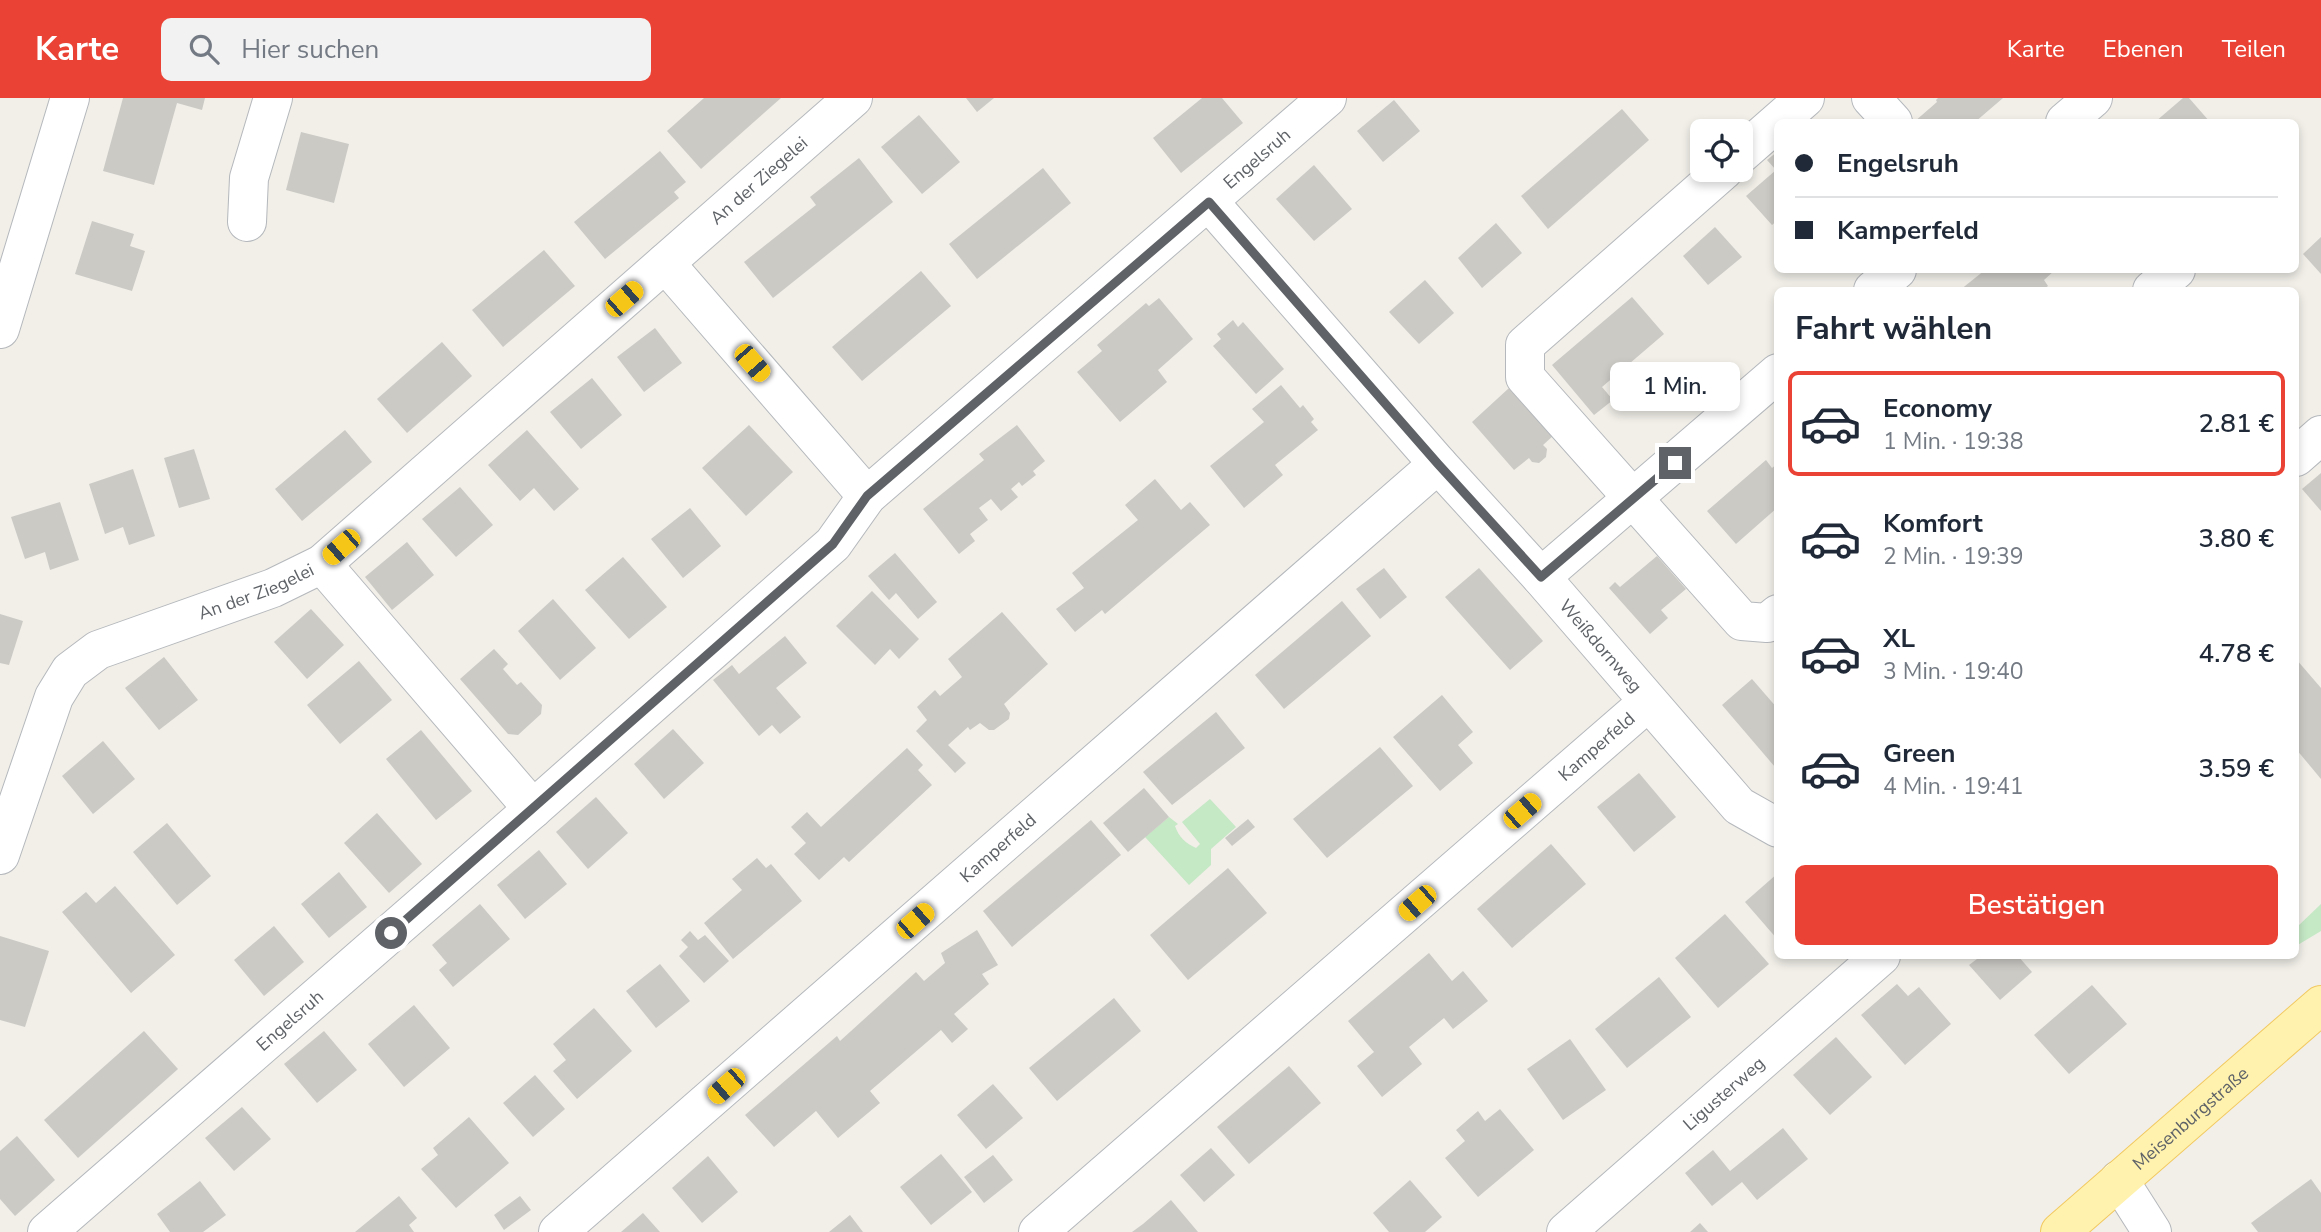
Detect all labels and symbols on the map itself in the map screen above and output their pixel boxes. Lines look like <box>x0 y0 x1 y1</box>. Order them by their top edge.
street label: Engelsruh <box>1218 123 1296 194</box>
street label: An der Ziegelei <box>705 131 813 230</box>
car <box>602 277 647 321</box>
car <box>731 340 774 386</box>
callout: 1 Min. <box>1610 362 1740 410</box>
route end <box>1659 447 1691 479</box>
car <box>319 525 364 569</box>
street label: An der Ziegelei <box>195 558 318 626</box>
street label: Weißdornweg <box>1554 594 1648 698</box>
street label: Kamperfeld <box>1553 707 1640 787</box>
car <box>1500 789 1545 833</box>
street label: Kamperfeld <box>955 808 1041 888</box>
car <box>1395 881 1440 925</box>
car <box>893 899 938 943</box>
route start <box>375 917 407 949</box>
street label: Engelsruh <box>251 985 329 1056</box>
street label: Ligusterweg <box>1678 1051 1770 1136</box>
street label: Meisenburgstraße <box>2127 1061 2254 1176</box>
car <box>704 1064 749 1108</box>

